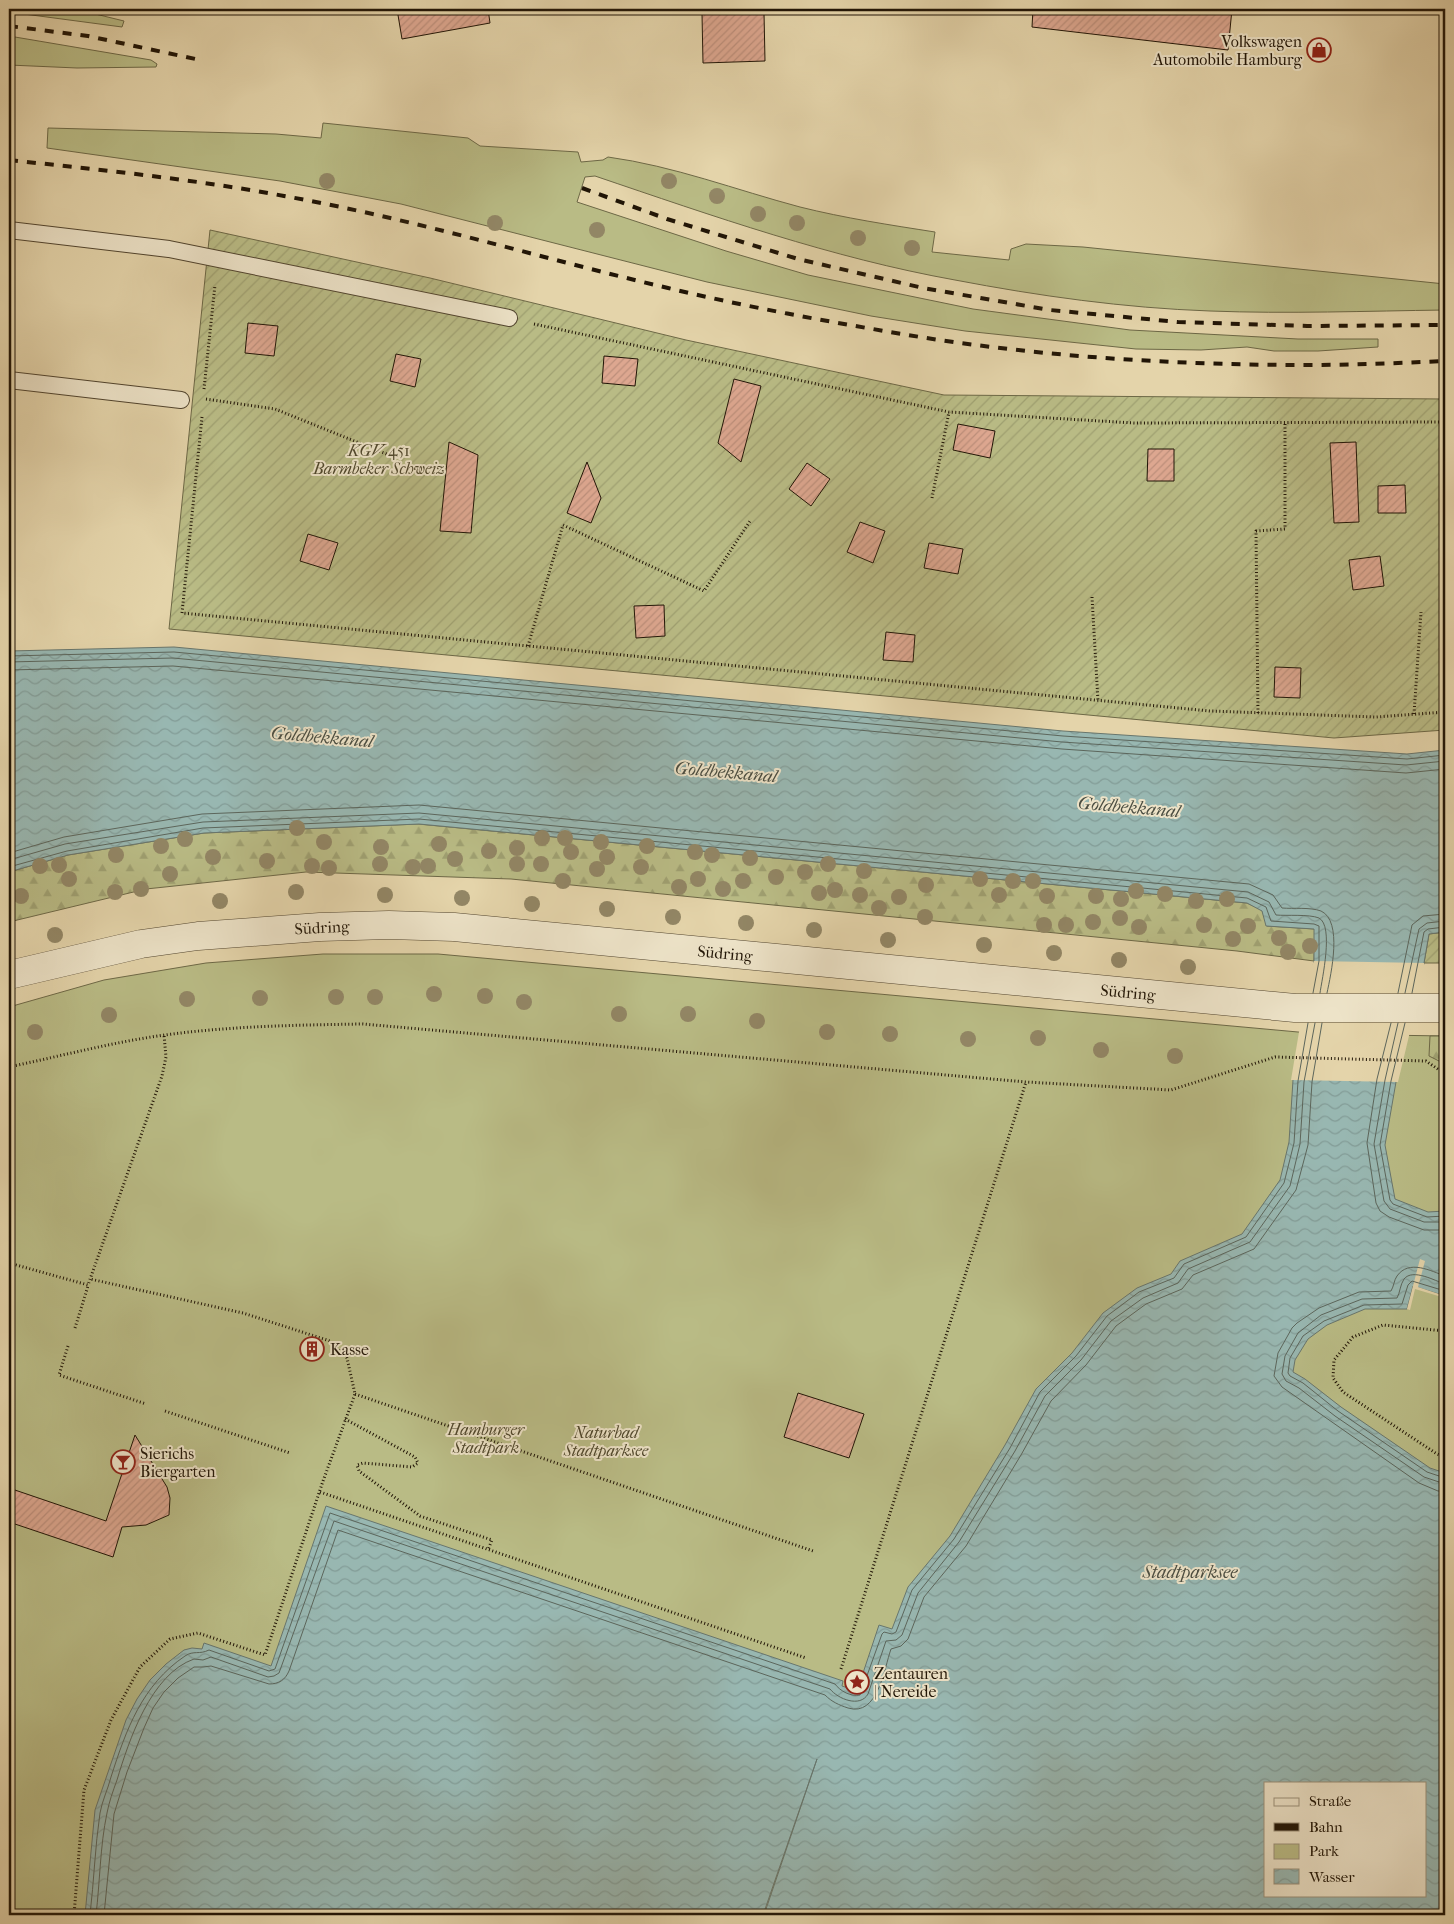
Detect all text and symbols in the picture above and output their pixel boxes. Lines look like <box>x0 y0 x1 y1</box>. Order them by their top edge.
place label: Volkswagen Automobile Hamburg <box>1152 32 1303 69</box>
shop icon: Volkswagen Automobile Hamburg <box>1306 37 1332 63</box>
park label: KGV 451 Barmbeker Schweiz <box>312 441 445 478</box>
water label: Goldbekkanal <box>270 723 376 753</box>
water label: Goldbekkanal <box>674 758 780 788</box>
water label: Goldbekkanal <box>1077 793 1183 823</box>
street label: Südring <box>294 917 351 938</box>
street label: Südring <box>697 942 754 965</box>
street label: Südring <box>1100 981 1157 1004</box>
building icon: Kasse <box>299 1336 325 1362</box>
place label: Kasse <box>330 1340 369 1359</box>
park label: Hamburger Stadtpark <box>447 1420 526 1457</box>
park label: Naturbad Stadtparksee <box>563 1423 649 1460</box>
place label: Sierichs Biergarten <box>140 1444 216 1481</box>
bar icon: Sierichs Biergarten <box>110 1449 136 1475</box>
water label: Stadtparksee <box>1142 1562 1238 1583</box>
place label: Zentauren | Nereide <box>874 1664 949 1701</box>
place icon: Zentauren | Nereide <box>844 1669 870 1695</box>
legend <box>1264 1782 1426 1896</box>
text: Straße <box>1309 1792 1352 1810</box>
text: Bahn <box>1309 1818 1343 1836</box>
text: Park <box>1309 1842 1339 1860</box>
text: Wasser <box>1308 1868 1355 1886</box>

